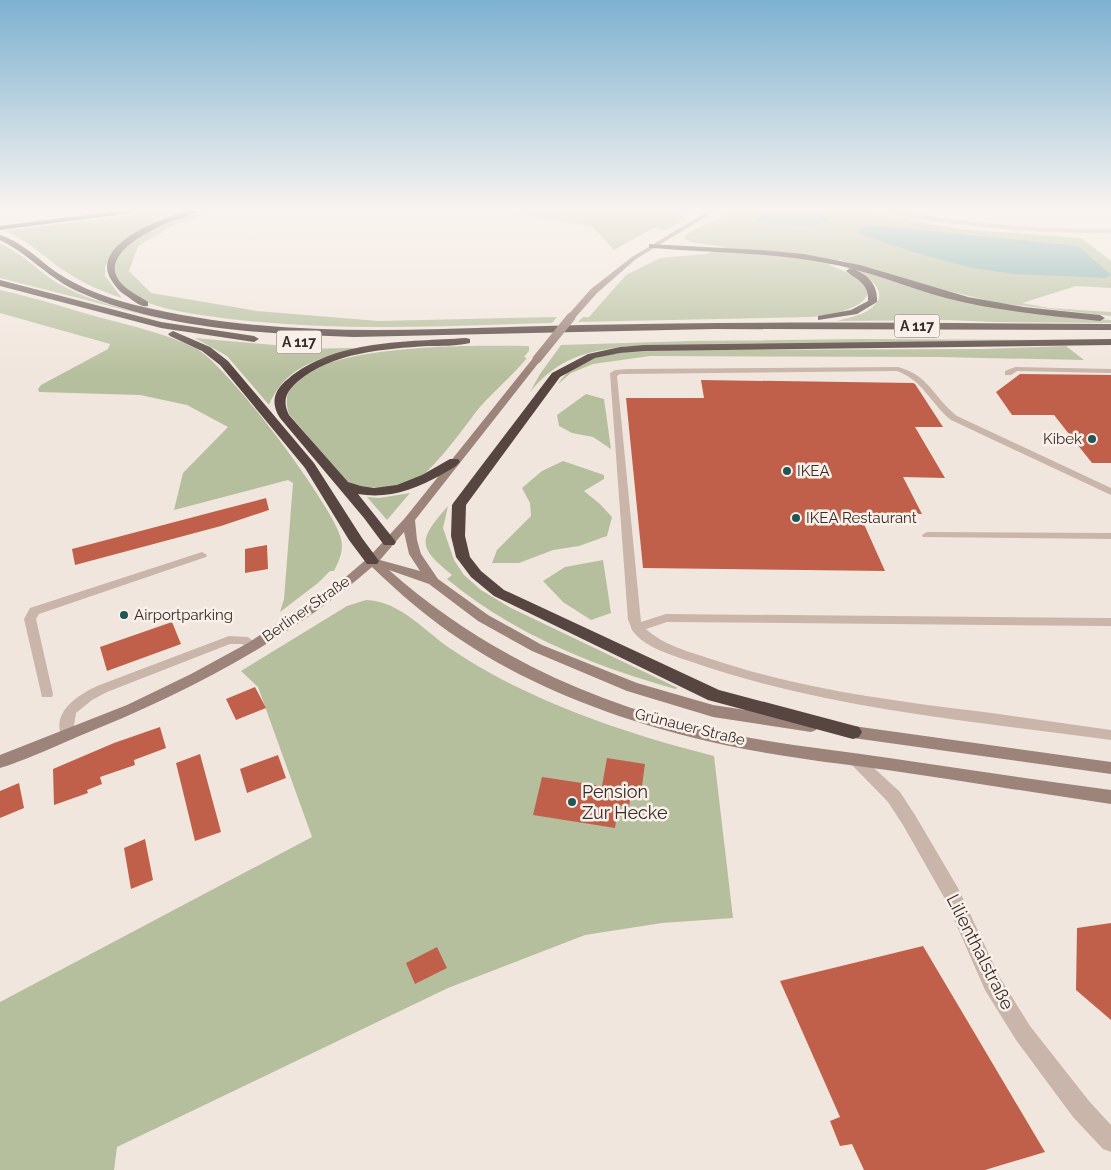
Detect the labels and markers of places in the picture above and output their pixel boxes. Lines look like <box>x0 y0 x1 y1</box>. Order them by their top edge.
place label: Kibek <box>1043 430 1082 448</box>
marker: Kibek <box>1086 433 1098 445</box>
place label: IKEA <box>797 462 830 480</box>
marker: IKEA <box>781 465 793 477</box>
place label: IKEA Restaurant <box>806 509 917 527</box>
marker: IKEA Restaurant <box>790 512 802 524</box>
place label: Airportparking <box>134 606 233 624</box>
marker: Airportparking <box>118 609 130 621</box>
place label: Pension Zur Hecke <box>582 781 668 823</box>
marker: Pension Zur Hecke <box>566 796 578 808</box>

